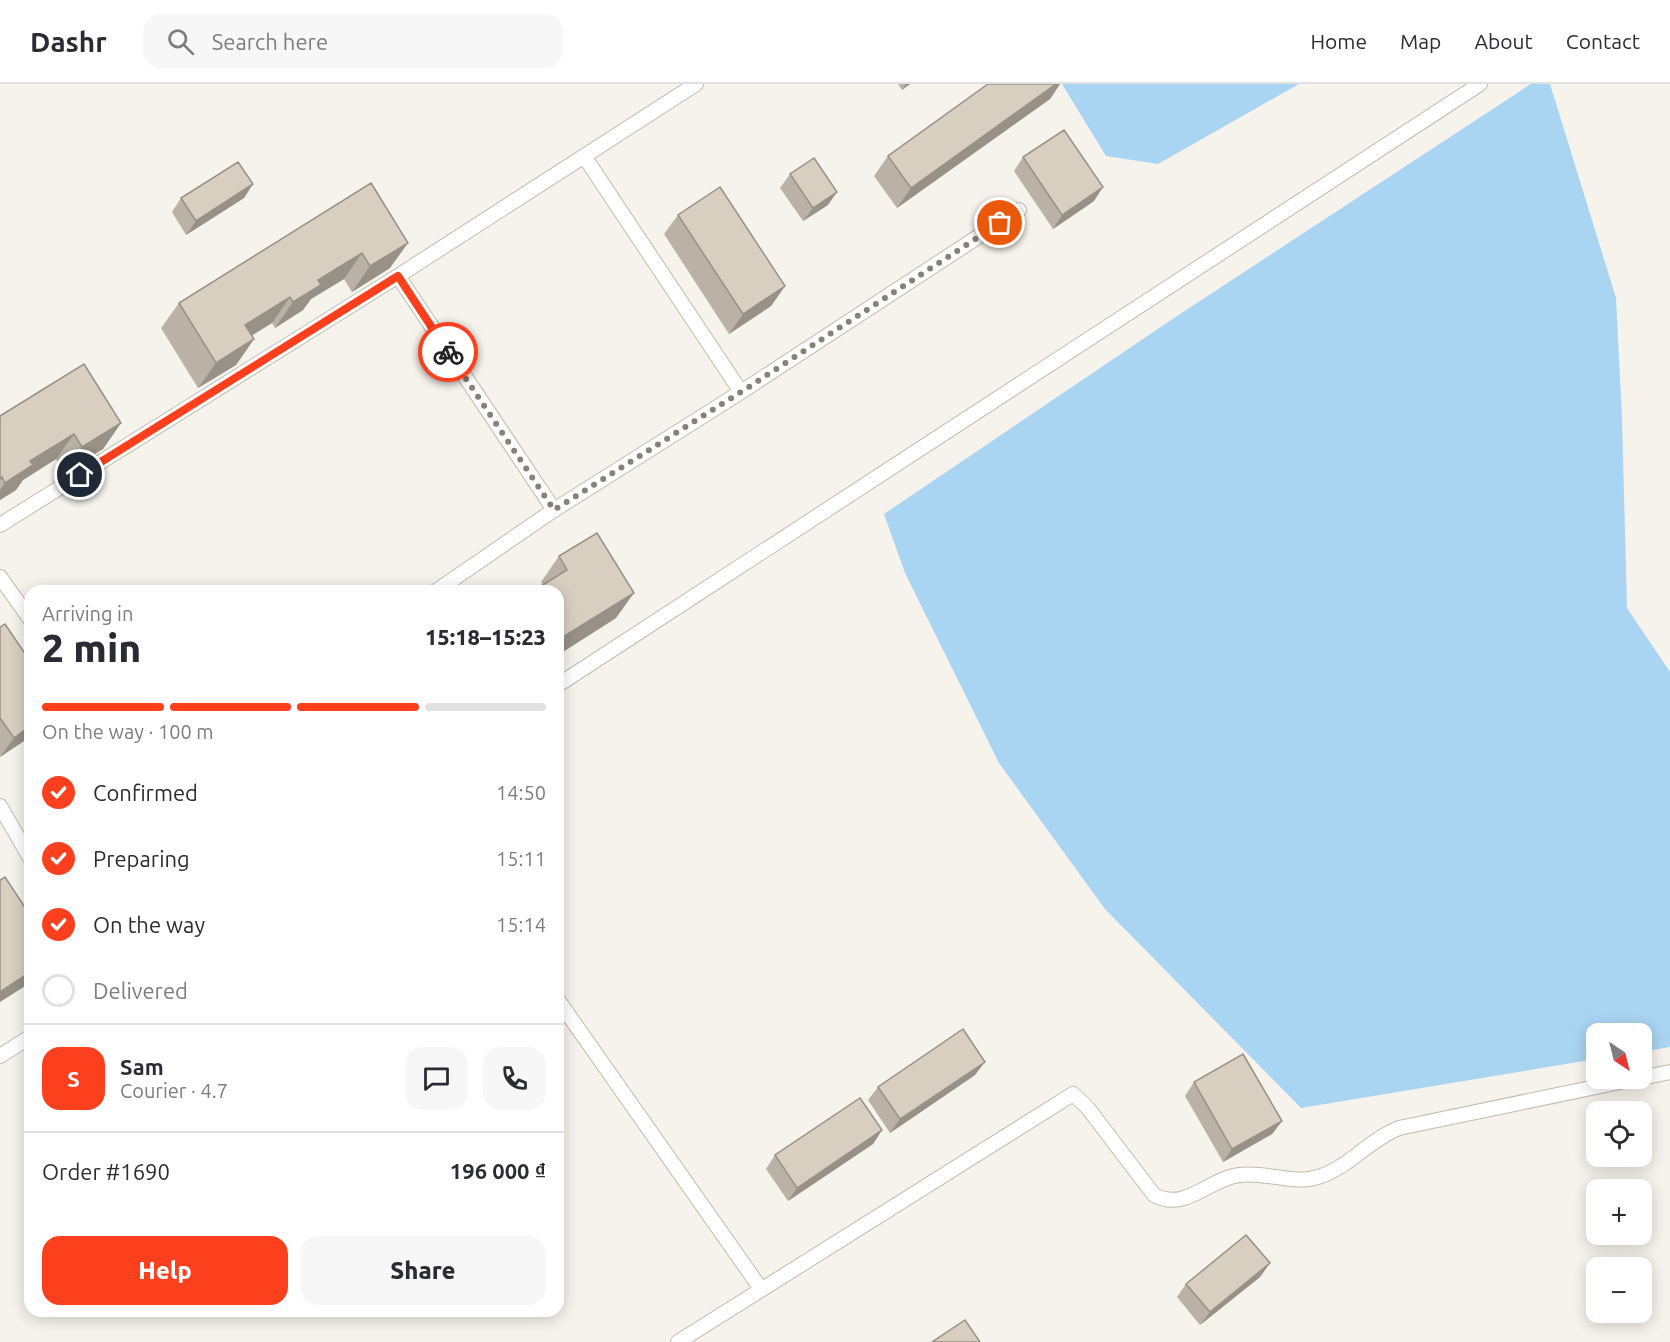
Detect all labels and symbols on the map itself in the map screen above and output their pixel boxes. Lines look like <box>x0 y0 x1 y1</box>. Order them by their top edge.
pin <box>974 197 1025 248</box>
courier <box>418 322 478 382</box>
pin <box>54 449 105 500</box>
north arrow <box>1586 1023 1652 1089</box>

